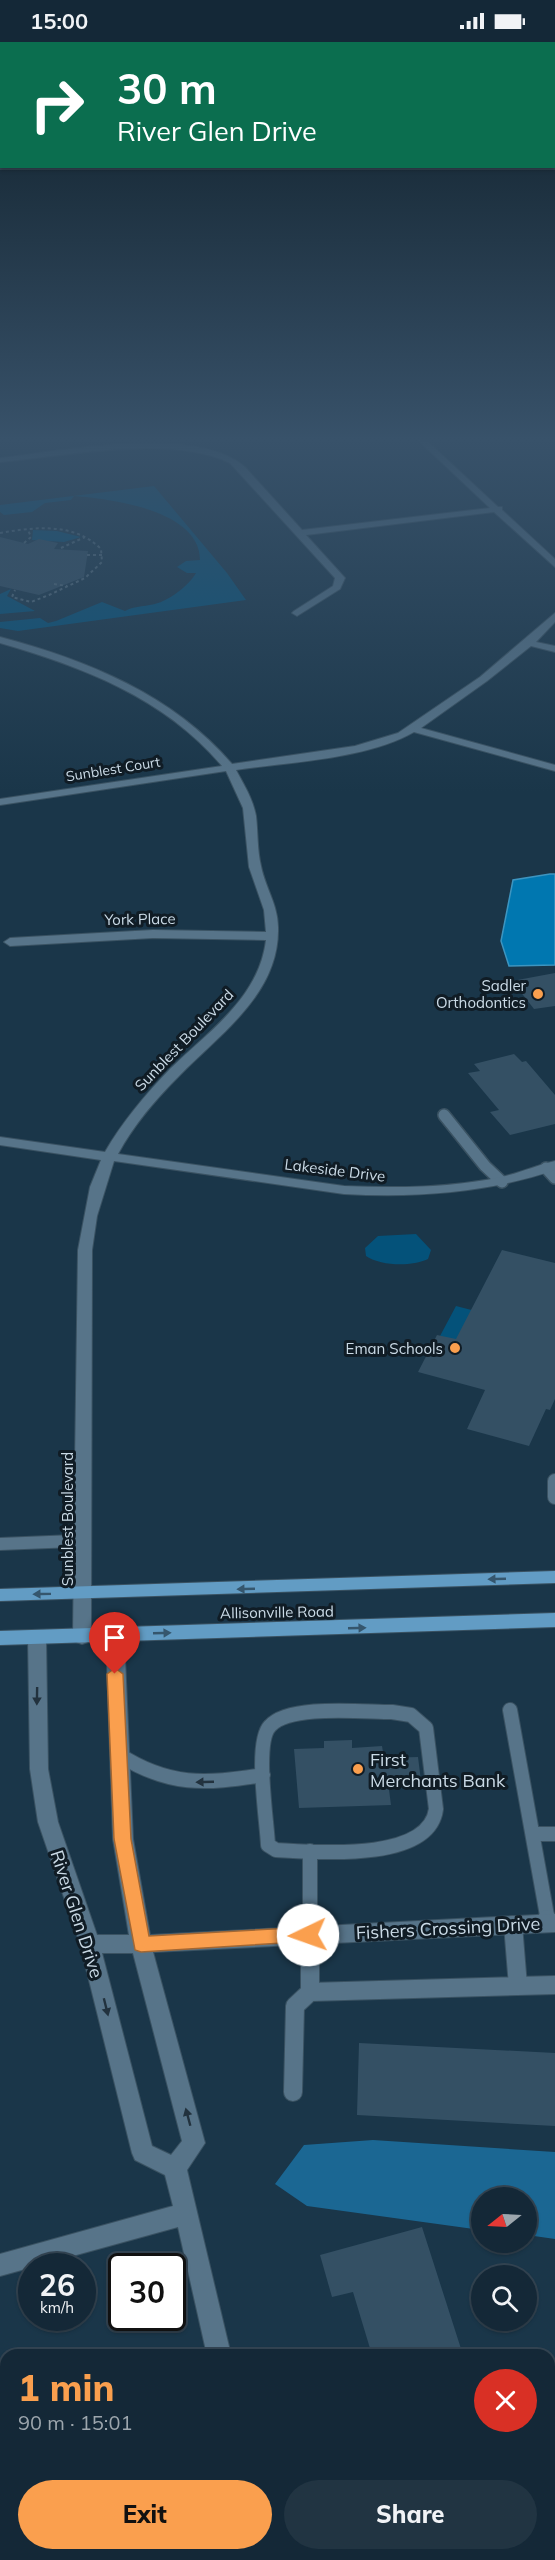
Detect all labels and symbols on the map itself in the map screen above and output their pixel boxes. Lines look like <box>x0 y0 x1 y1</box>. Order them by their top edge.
street label: Sunblest Court <box>65 753 162 785</box>
street label: York Place <box>103 909 176 929</box>
place label: Sadler Orthodontics <box>436 976 527 1012</box>
street label: Sunblest Boulevard <box>131 985 237 1095</box>
marker: Sadler Orthodontics <box>531 987 545 1001</box>
street label: Lakeside Drive <box>284 1154 386 1186</box>
place label: Eman Schools <box>346 1339 443 1358</box>
marker: Eman Schools <box>448 1341 462 1355</box>
street label: Sunblest Boulevard <box>58 1452 77 1586</box>
one-way arrow <box>487 1575 506 1584</box>
one-way arrow <box>236 1584 255 1593</box>
one-way arrow <box>32 1589 51 1598</box>
street label: Allisonville Road <box>220 1602 334 1622</box>
pin <box>89 1612 140 1674</box>
one-way arrow <box>347 1623 366 1632</box>
one-way arrow <box>152 1628 171 1638</box>
one-way arrow <box>33 1686 42 1705</box>
place label: First Merchants Bank <box>370 1748 506 1792</box>
marker: First Merchants Bank <box>351 1762 365 1776</box>
one-way arrow <box>196 1777 215 1786</box>
street label: River Glen Drive <box>45 1847 109 1981</box>
position arrow <box>276 1903 340 1967</box>
street label: Fishers Crossing Drive <box>355 1912 541 1944</box>
one-way arrow <box>102 1998 111 2016</box>
one-way arrow <box>182 2108 192 2126</box>
north arrow <box>471 2187 537 2253</box>
speed limit sign: 30 <box>108 2253 186 2331</box>

